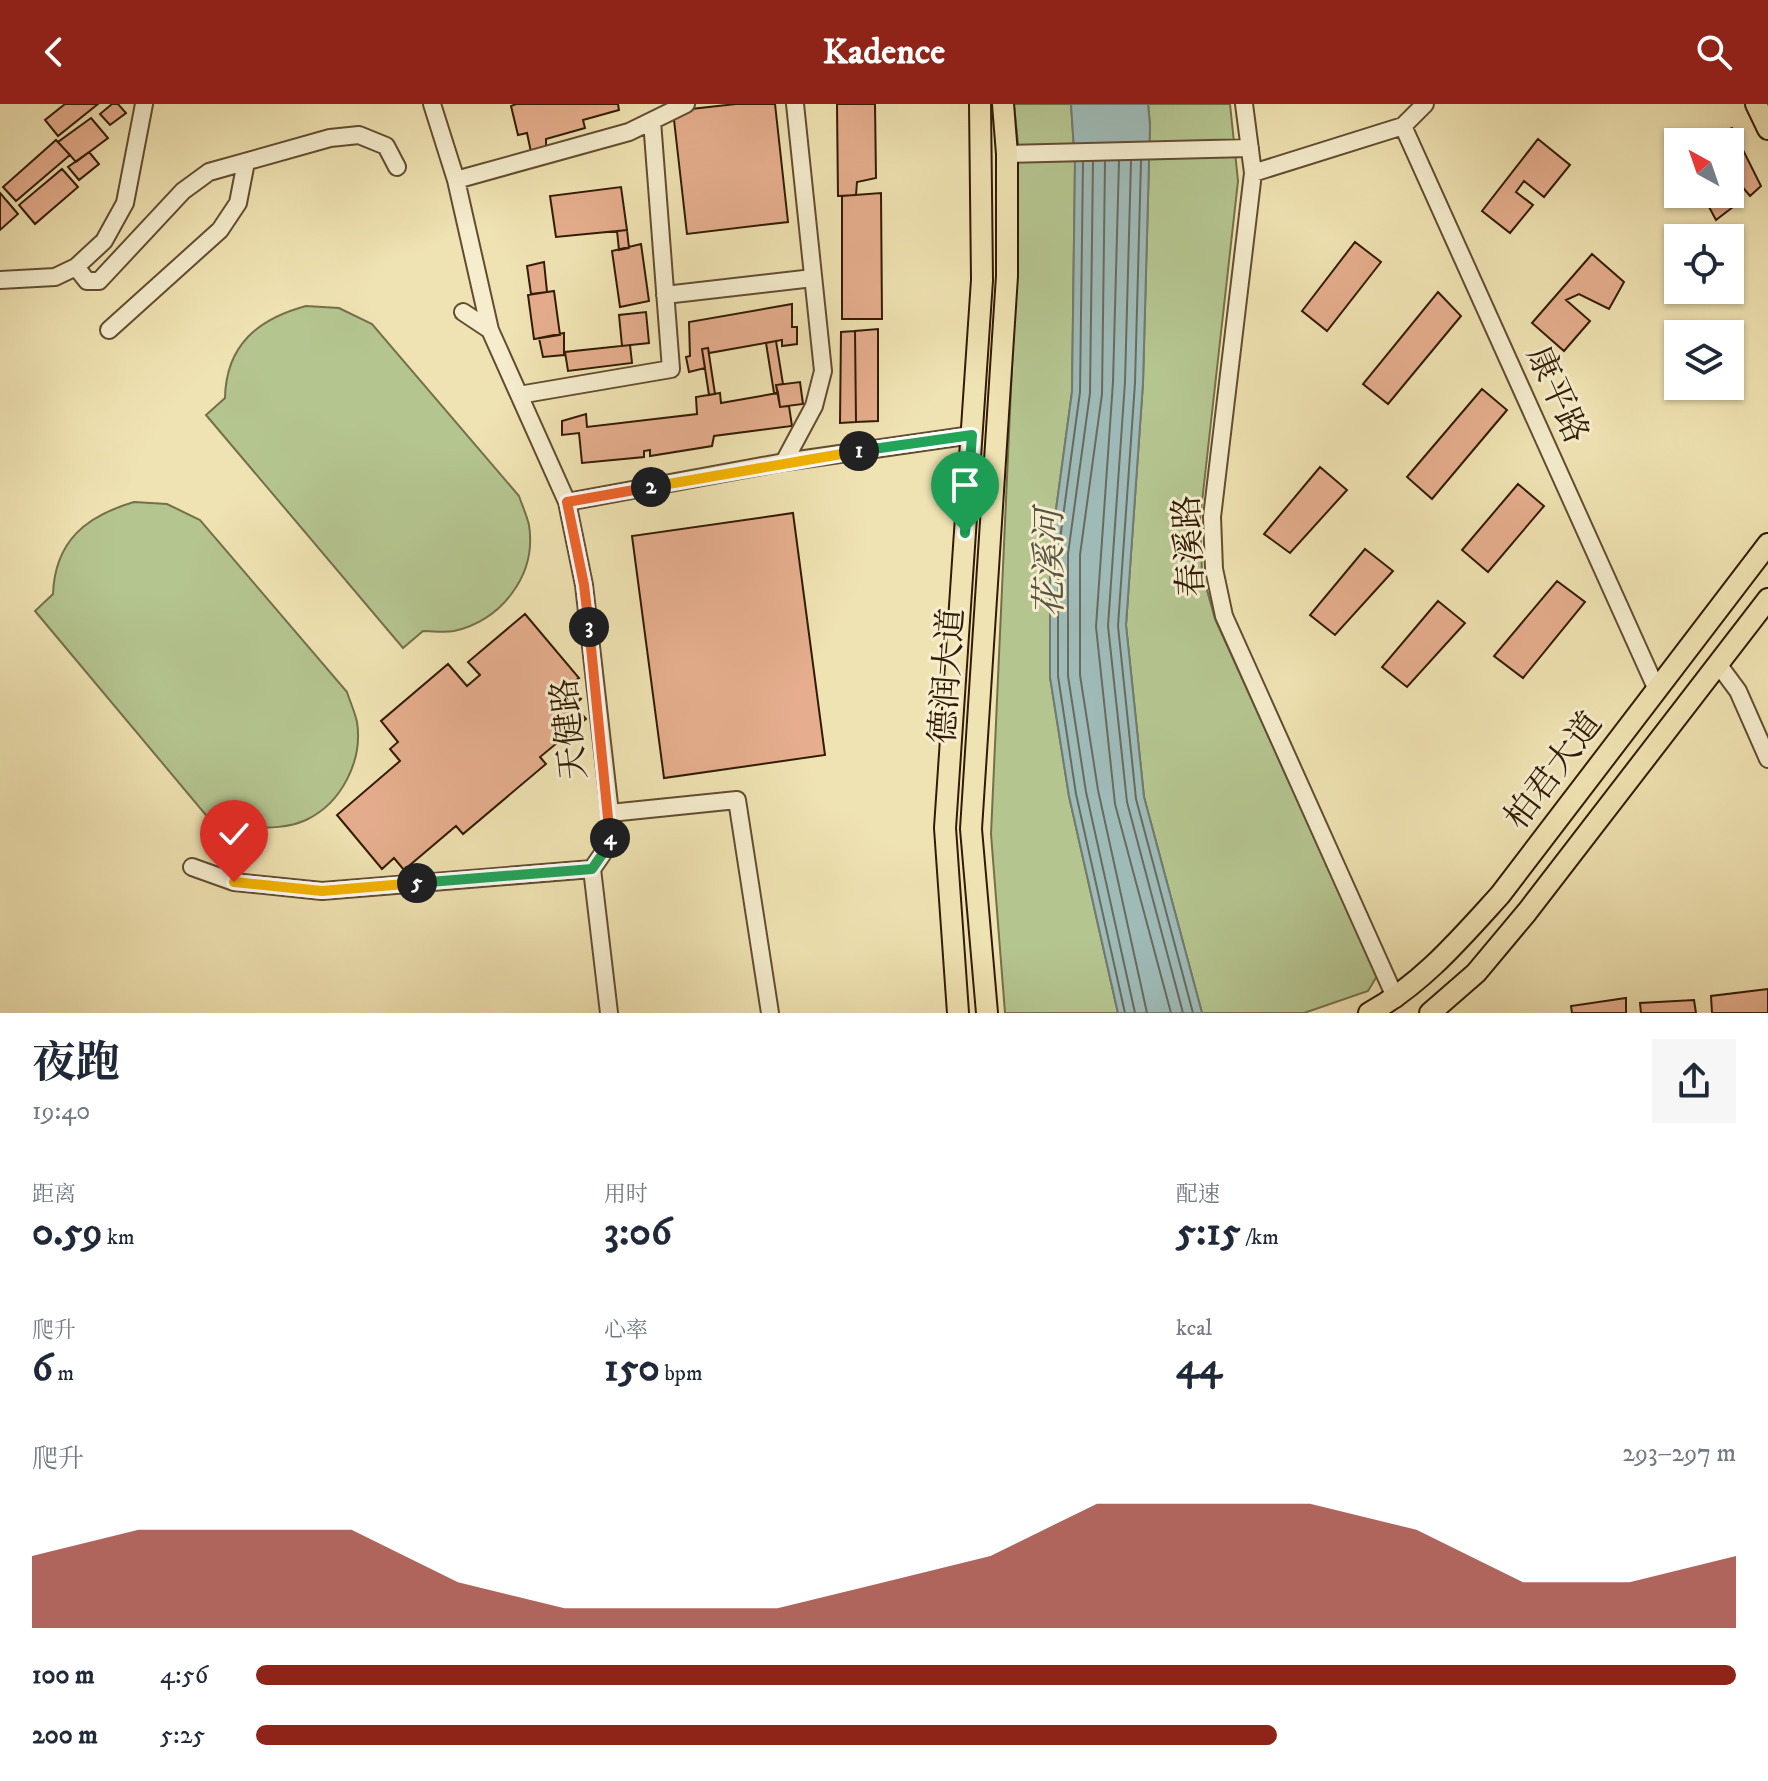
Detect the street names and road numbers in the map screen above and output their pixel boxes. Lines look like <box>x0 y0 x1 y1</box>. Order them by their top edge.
street label: 康平路 <box>1517 340 1597 450</box>
street label: 春溪路 <box>1166 494 1214 598</box>
street label: 德润大道 <box>922 607 974 745</box>
street label: 天健路 <box>544 676 596 782</box>
street label: 柏君大道 <box>1496 704 1612 838</box>

